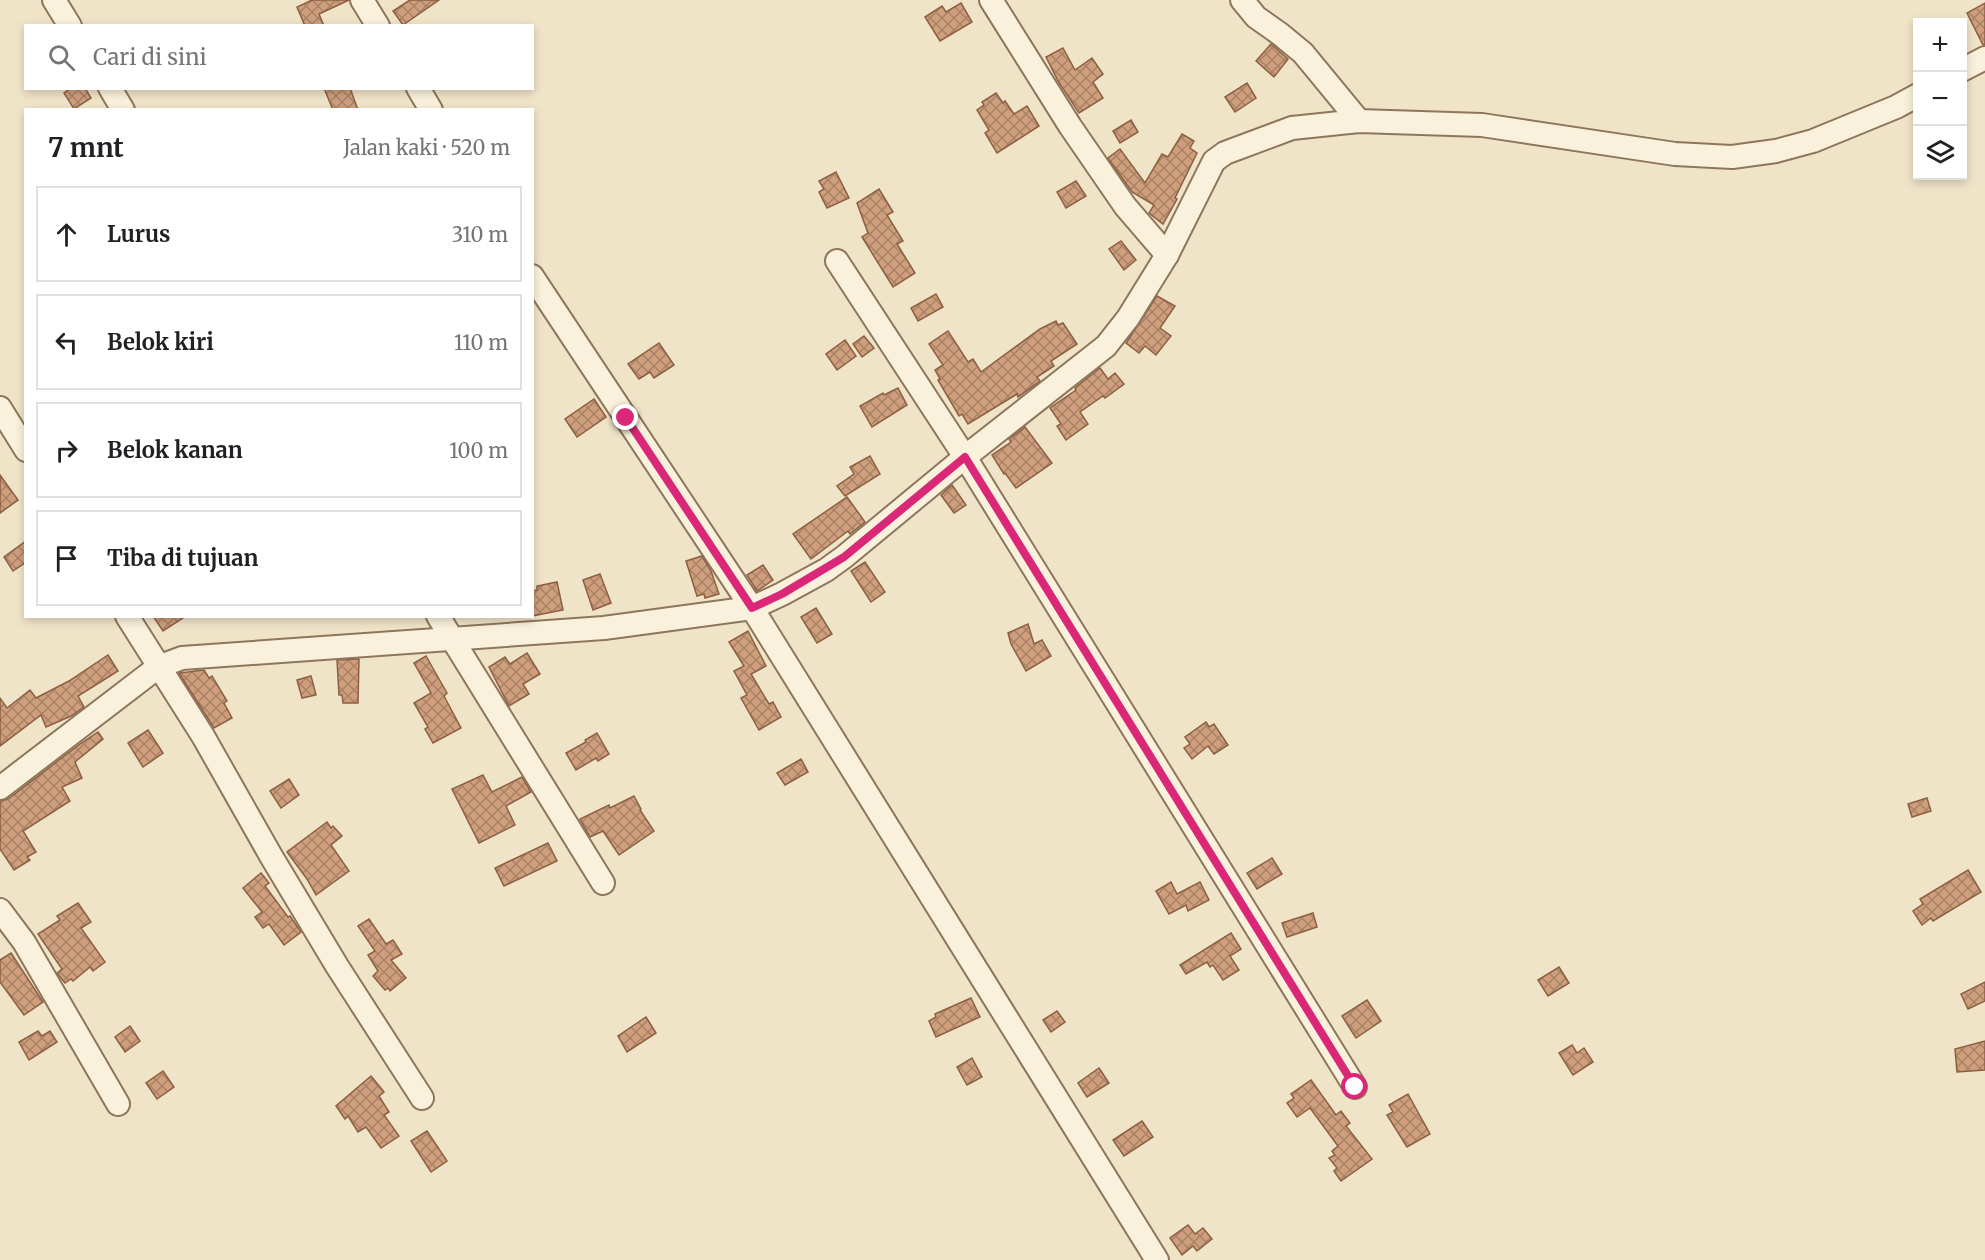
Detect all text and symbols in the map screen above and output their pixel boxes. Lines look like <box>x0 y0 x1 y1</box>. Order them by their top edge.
map controls <box>1913 18 1967 180</box>
button: + <box>1913 18 1967 72</box>
search box <box>24 24 534 90</box>
icon: search <box>45 41 78 74</box>
text: Cari di sini <box>93 43 207 71</box>
button: − <box>1913 72 1967 126</box>
button: layers <box>1913 126 1967 180</box>
text: 7 mnt <box>48 131 124 164</box>
text: Jalan kaki · 520 m <box>343 135 510 160</box>
icon: ahead <box>50 218 83 251</box>
text: Lurus <box>107 220 170 248</box>
text: 310 m <box>452 222 508 247</box>
icon: left <box>50 326 83 359</box>
text: Belok kiri <box>107 328 214 356</box>
text: 110 m <box>454 330 508 355</box>
route end <box>612 404 638 430</box>
icon: right <box>50 434 83 467</box>
text: Belok kanan <box>107 436 243 464</box>
text: 100 m <box>449 438 508 463</box>
icon: arrive <box>50 542 83 575</box>
text: Tiba di tujuan <box>107 544 258 572</box>
route start <box>1341 1073 1367 1099</box>

